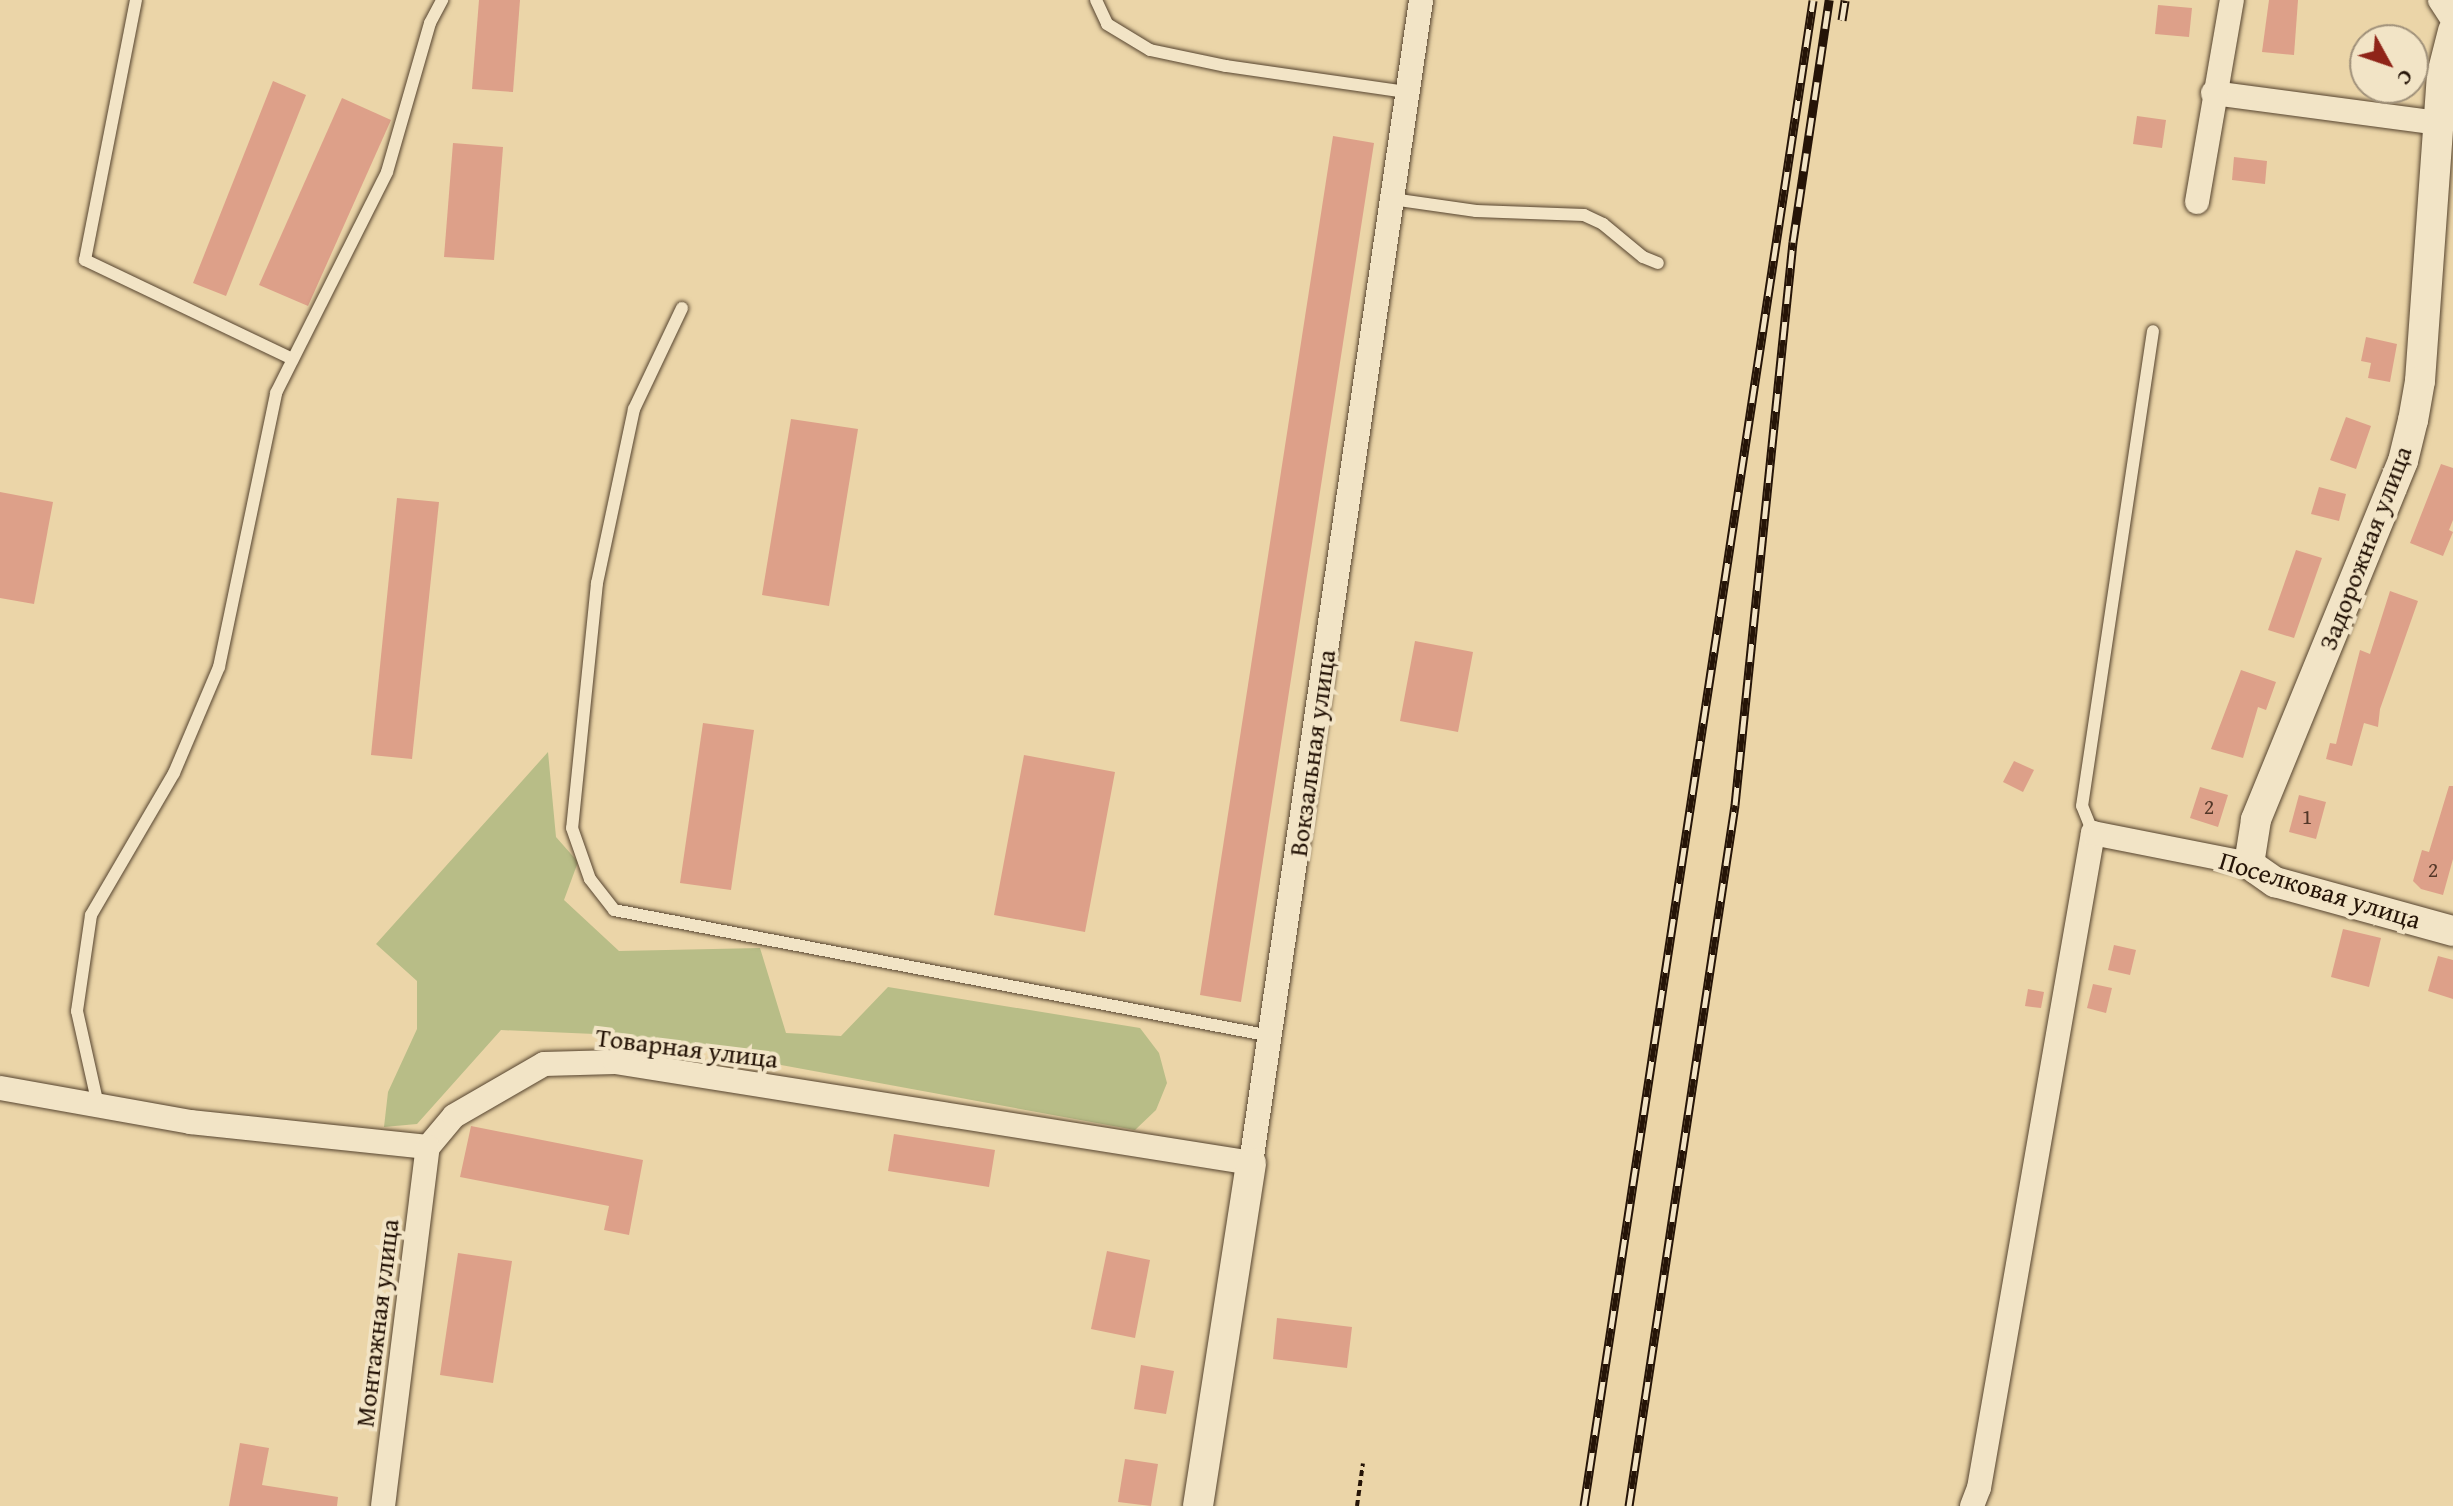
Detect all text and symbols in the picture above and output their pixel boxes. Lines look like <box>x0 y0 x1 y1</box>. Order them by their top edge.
north arrow <box>2349 24 2429 104</box>
text: С <box>2390 63 2422 93</box>
street label: Задорожная улица <box>2312 442 2418 654</box>
street label: Вокзальная улица <box>1282 648 1342 858</box>
house number: 2 <box>2204 794 2214 820</box>
house number: 1 <box>2302 804 2312 830</box>
street label: Поселковая улица <box>2215 845 2425 935</box>
house number: 2 <box>2428 857 2438 883</box>
street label: Товарная улица <box>594 1021 780 1075</box>
street label: Монтажная улица <box>349 1217 405 1429</box>

